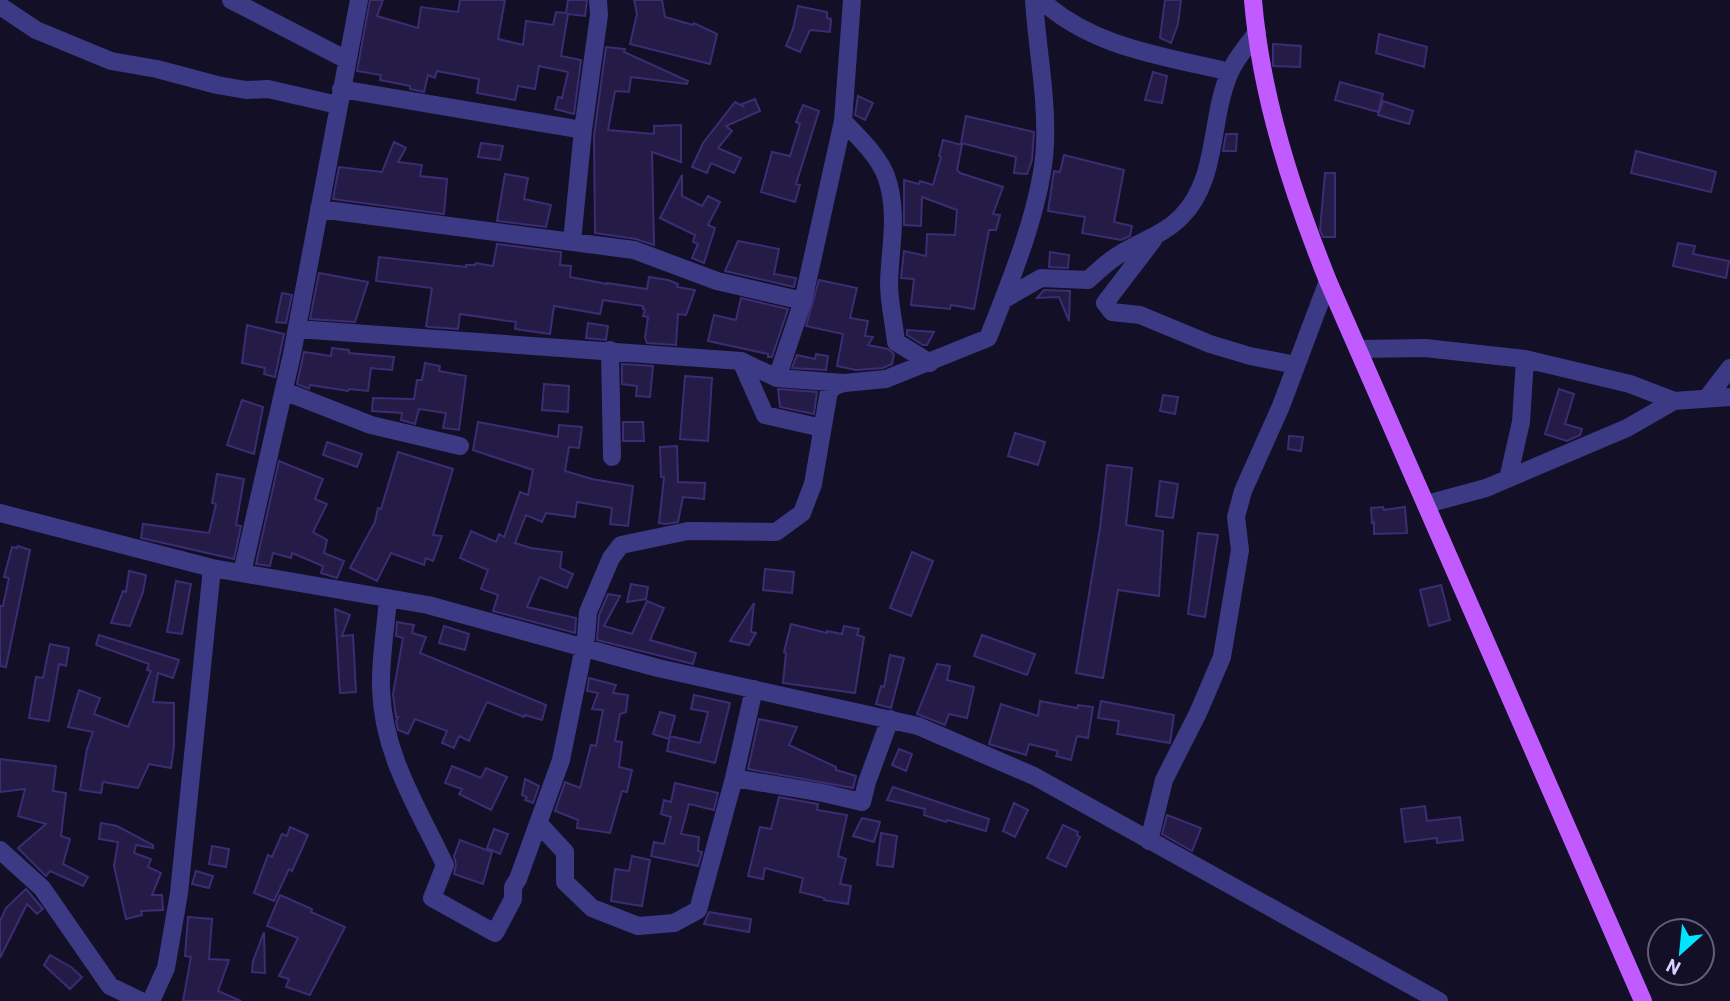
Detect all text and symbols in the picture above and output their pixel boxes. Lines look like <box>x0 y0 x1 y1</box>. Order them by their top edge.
north arrow <box>1646 917 1716 987</box>
text: N <box>1662 954 1684 981</box>

